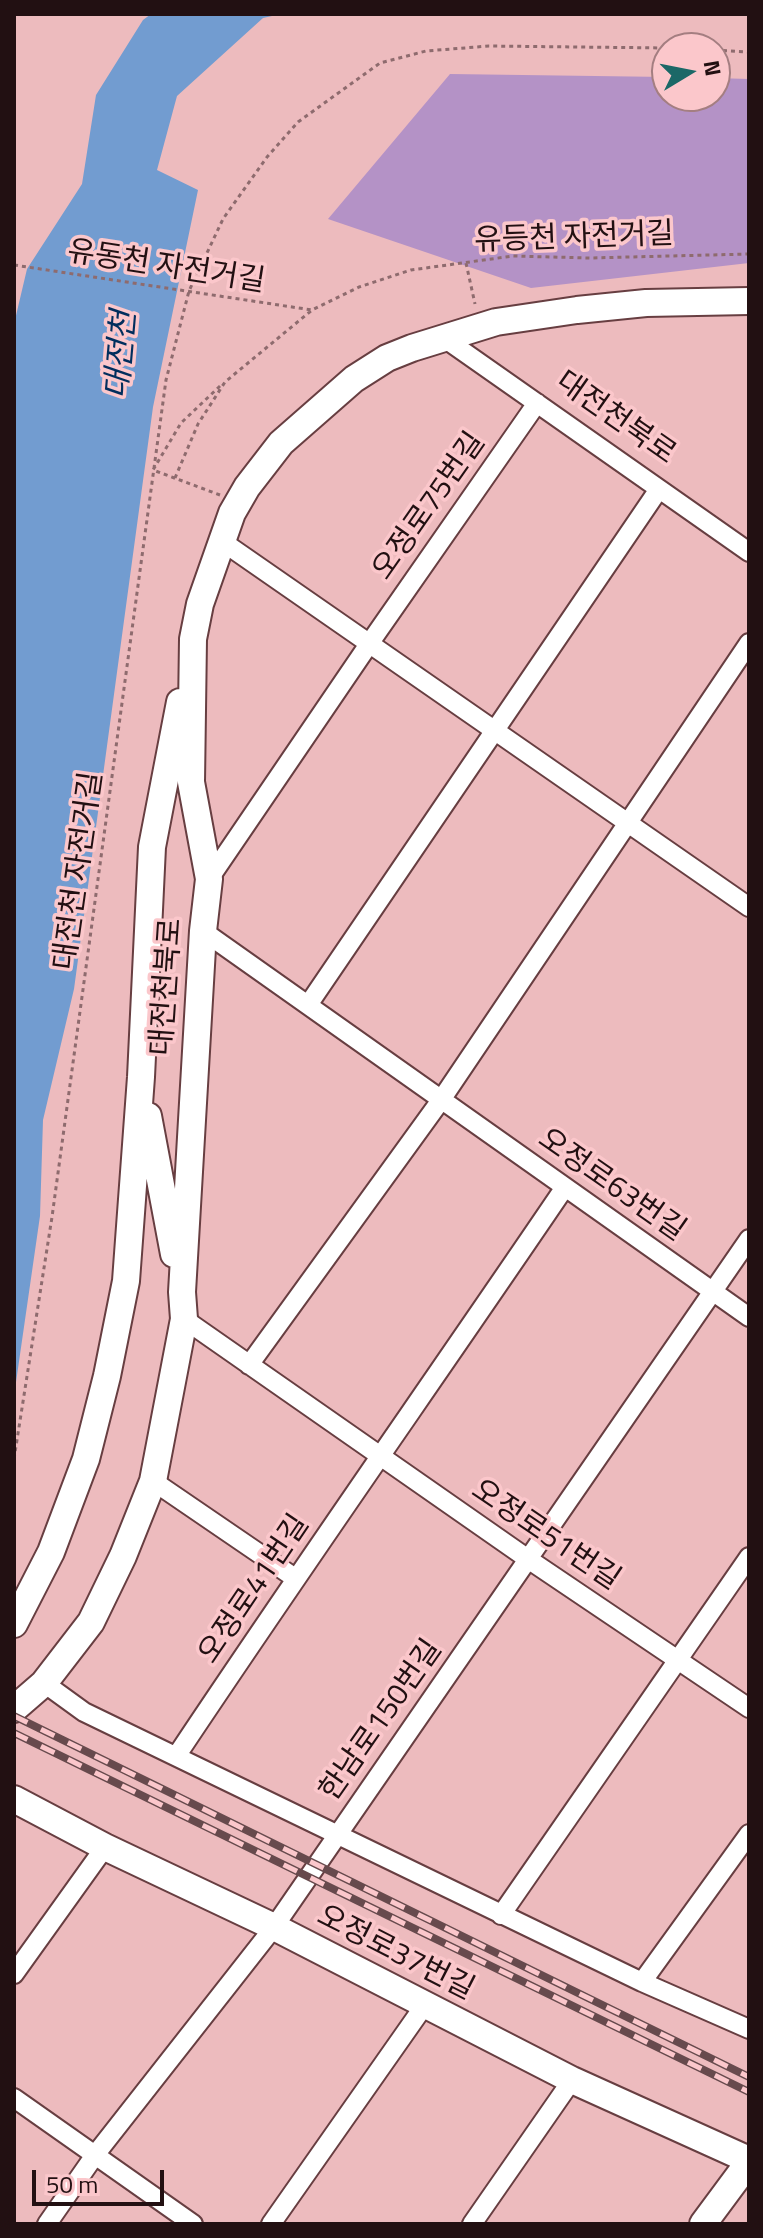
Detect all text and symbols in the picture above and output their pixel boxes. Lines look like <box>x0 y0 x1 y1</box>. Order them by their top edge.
north arrow <box>651 32 731 112</box>
text: N <box>695 58 731 79</box>
street label: 유등천 자전거길 <box>474 218 674 260</box>
street label: 유동천 자전거길 <box>65 235 267 301</box>
water label: 대전천 <box>100 309 146 401</box>
street label: 대전천북로 <box>548 365 682 473</box>
street label: 오정로75번길 <box>366 426 494 588</box>
street label: 대전천 자전거길 <box>48 770 112 972</box>
street label: 대전천북로 <box>145 917 191 1057</box>
street label: 오정로63번길 <box>530 1122 692 1250</box>
street label: 오정로51번길 <box>464 1473 626 1599</box>
street label: 오정로41번길 <box>192 1509 318 1671</box>
street label: 한남로150번길 <box>313 1634 451 1808</box>
street label: 오정로37번길 <box>310 1899 480 2009</box>
scale bar <box>36 2154 168 2204</box>
text: 50 m <box>46 2166 98 2202</box>

